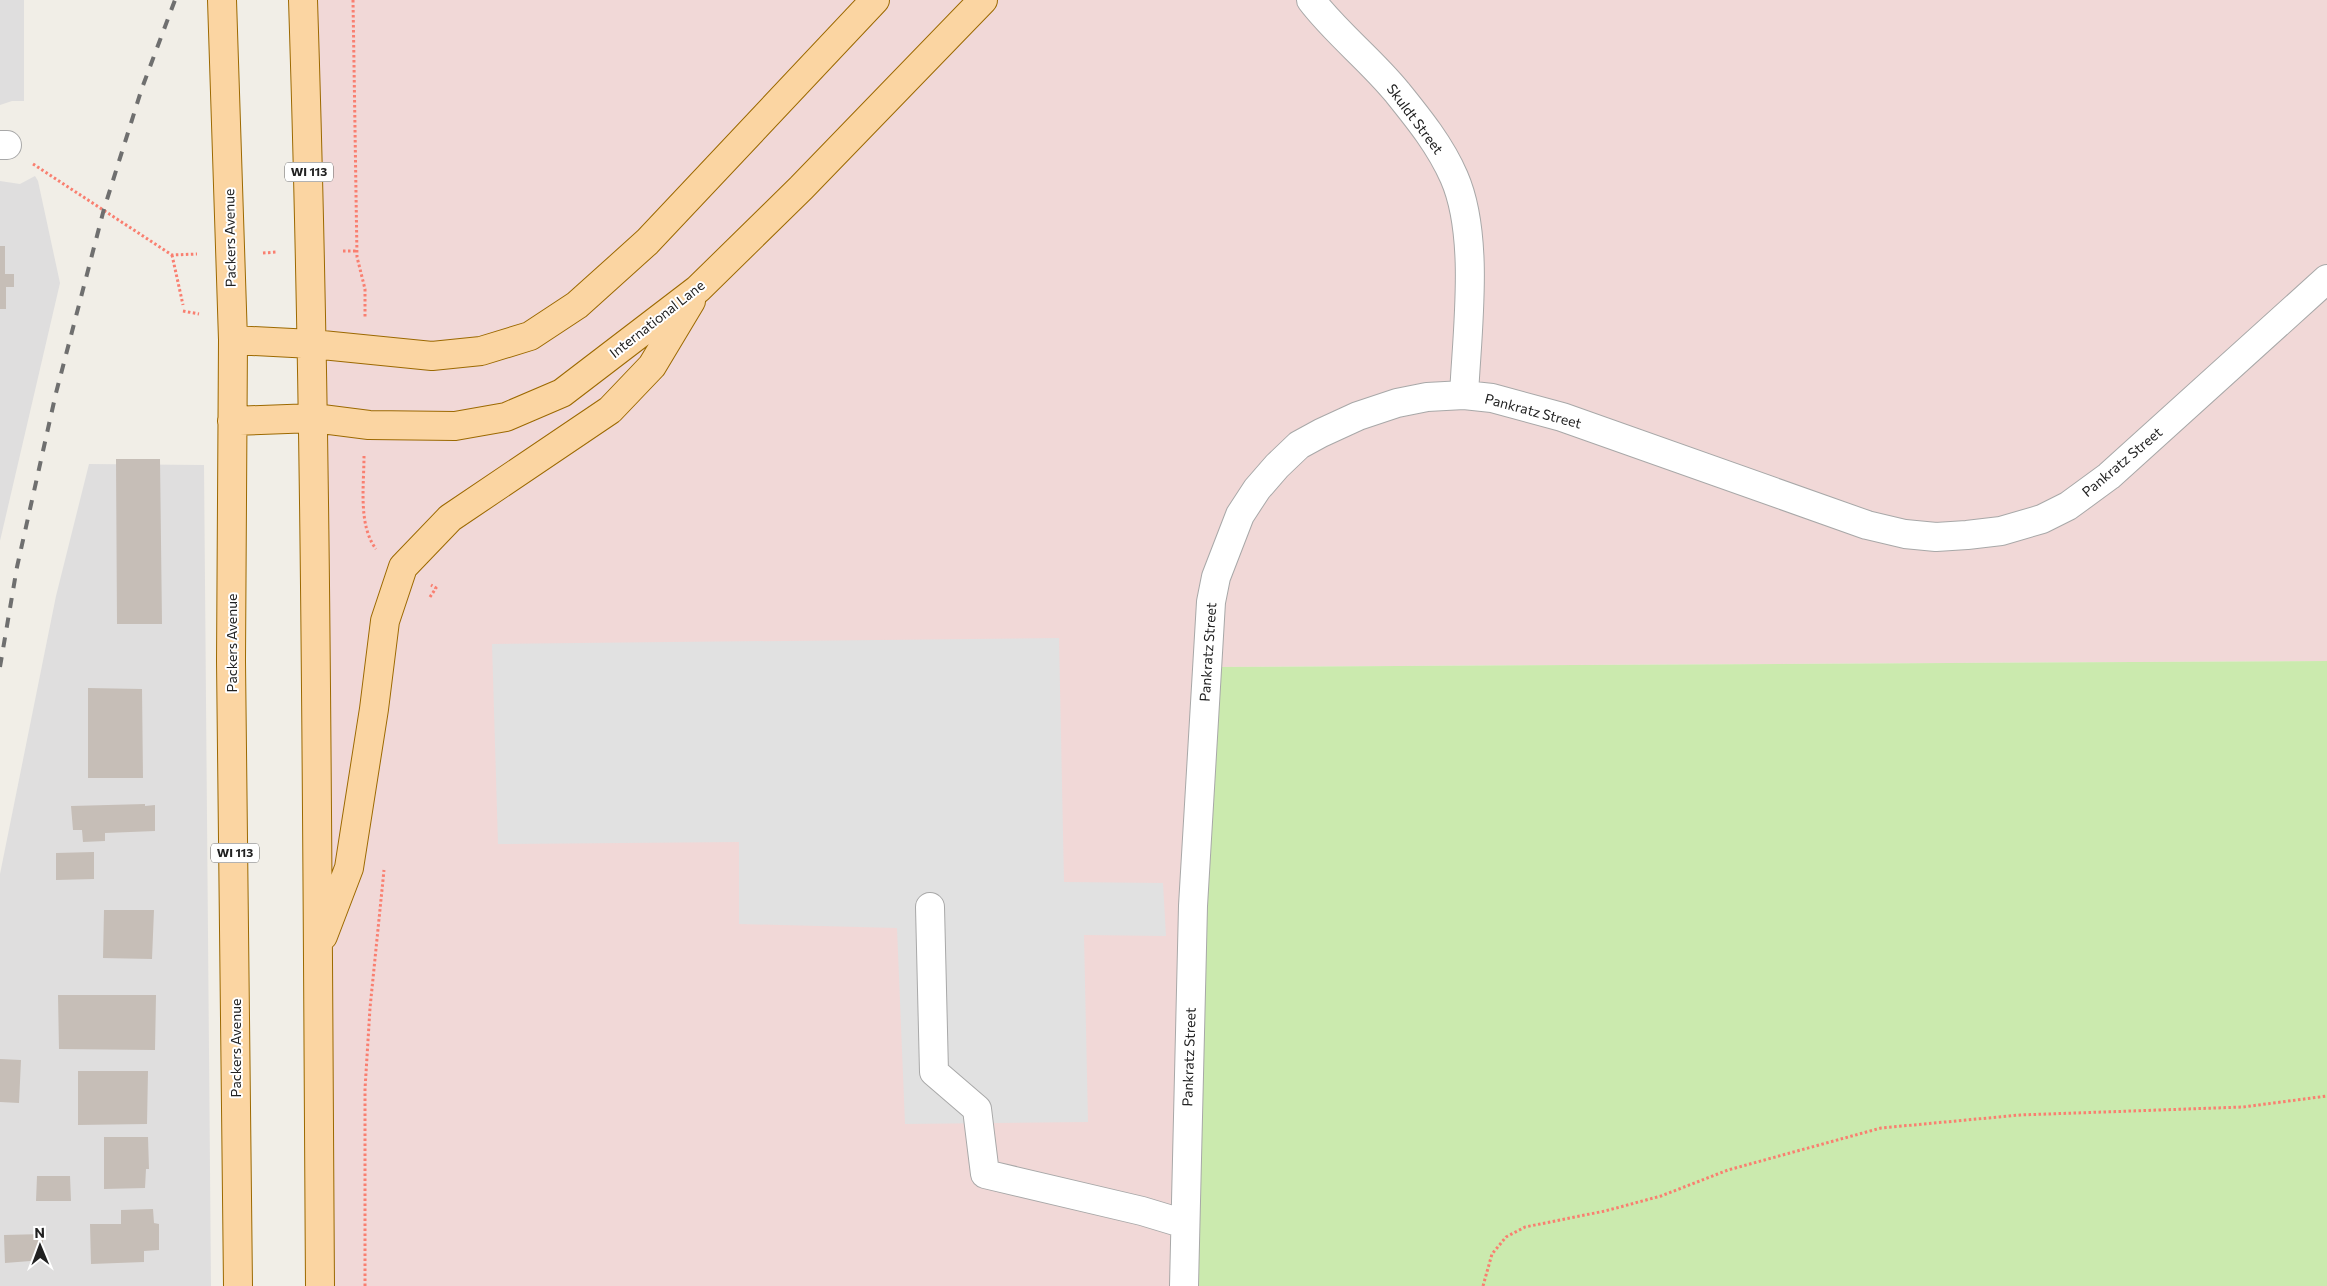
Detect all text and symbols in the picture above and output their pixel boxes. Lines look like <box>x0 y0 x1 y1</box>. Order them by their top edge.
street label: Skuldt Street <box>1384 80 1447 157</box>
road number: WI 113 <box>285 162 333 182</box>
street label: Packers Avenue <box>220 188 239 288</box>
street label: International Lane <box>606 276 708 361</box>
street label: Pankratz Street <box>1483 389 1584 432</box>
street label: Pankratz Street <box>2078 423 2165 500</box>
street label: Packers Avenue <box>223 594 240 692</box>
street label: Pankratz Street <box>1196 602 1219 702</box>
road number: WI 113 <box>211 844 259 862</box>
street label: Packers Avenue <box>227 999 244 1097</box>
street label: Pankratz Street <box>1178 1007 1199 1107</box>
north arrow <box>15 1221 65 1271</box>
text: N <box>34 1224 45 1241</box>

